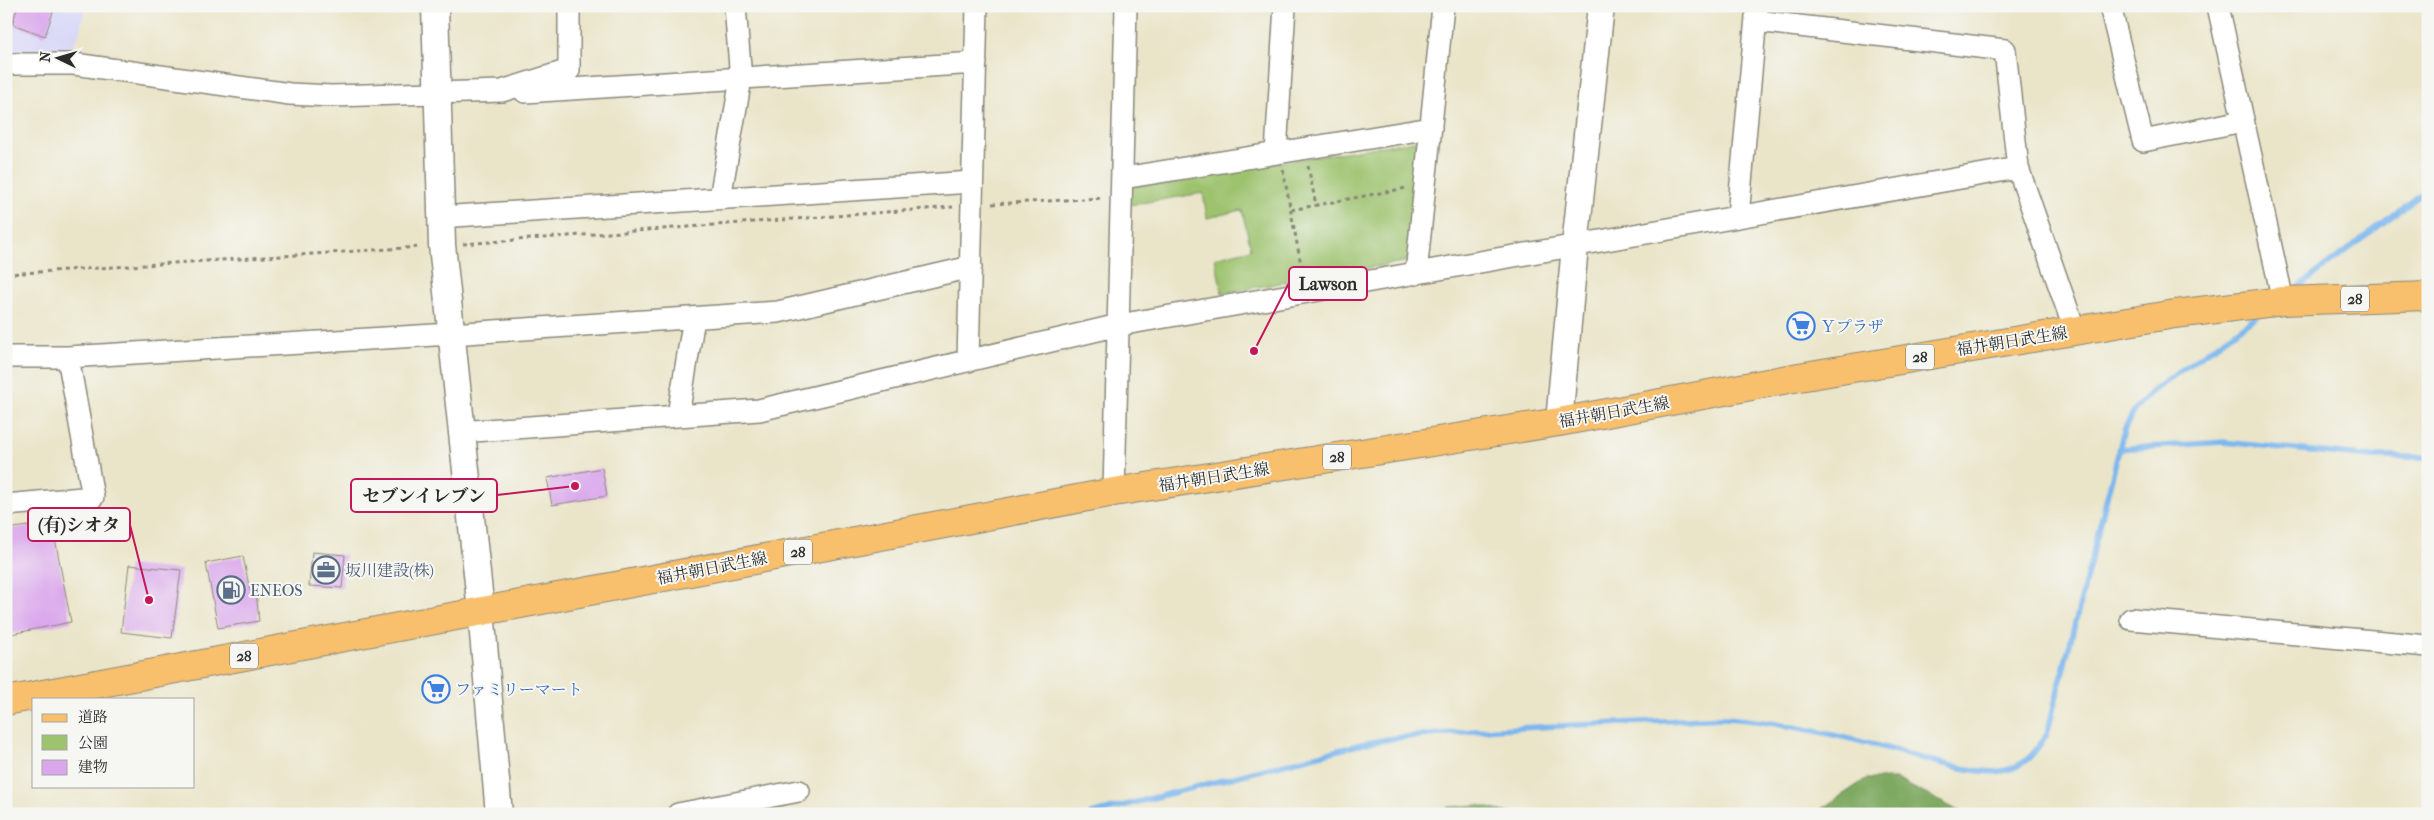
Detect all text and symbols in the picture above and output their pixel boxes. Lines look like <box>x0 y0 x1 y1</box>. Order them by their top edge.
north arrow <box>32 32 82 82</box>
text: N <box>37 51 55 63</box>
callout: Lawson <box>1289 267 1367 300</box>
text: Lawson <box>1299 274 1358 295</box>
road number: 28 <box>2341 286 2369 312</box>
supermarket icon: Ｙプラザ <box>1786 311 1816 341</box>
place label: Ｙプラザ <box>1820 317 1884 336</box>
street label: 福井朝日武生線 <box>1955 323 2069 359</box>
road number: 28 <box>1906 344 1934 370</box>
street label: 福井朝日武生線 <box>1557 393 1671 431</box>
road number: 28 <box>1323 444 1351 470</box>
street label: 福井朝日武生線 <box>1157 459 1271 495</box>
callout: セブンイレブン <box>351 479 497 512</box>
text: セブンイレブン <box>362 486 486 507</box>
callout: (有)シオタ <box>28 508 130 541</box>
text: (有)シオタ <box>38 515 120 536</box>
road number: 28 <box>784 540 812 564</box>
street label: 福井朝日武生線 <box>655 548 769 588</box>
office icon: 坂川建設(株) <box>311 555 341 585</box>
place label: 坂川建設(株) <box>345 561 434 580</box>
fuel station icon: ENEOS <box>216 575 246 605</box>
place label: ENEOS <box>250 581 303 600</box>
road number: 28 <box>230 644 258 668</box>
supermarket icon: ファミリーマート <box>421 674 451 704</box>
place label: ファミリーマート <box>455 680 583 699</box>
legend <box>32 698 195 788</box>
text: 道路 <box>78 708 108 726</box>
text: 公園 <box>78 734 108 752</box>
text: 建物 <box>78 758 108 776</box>

